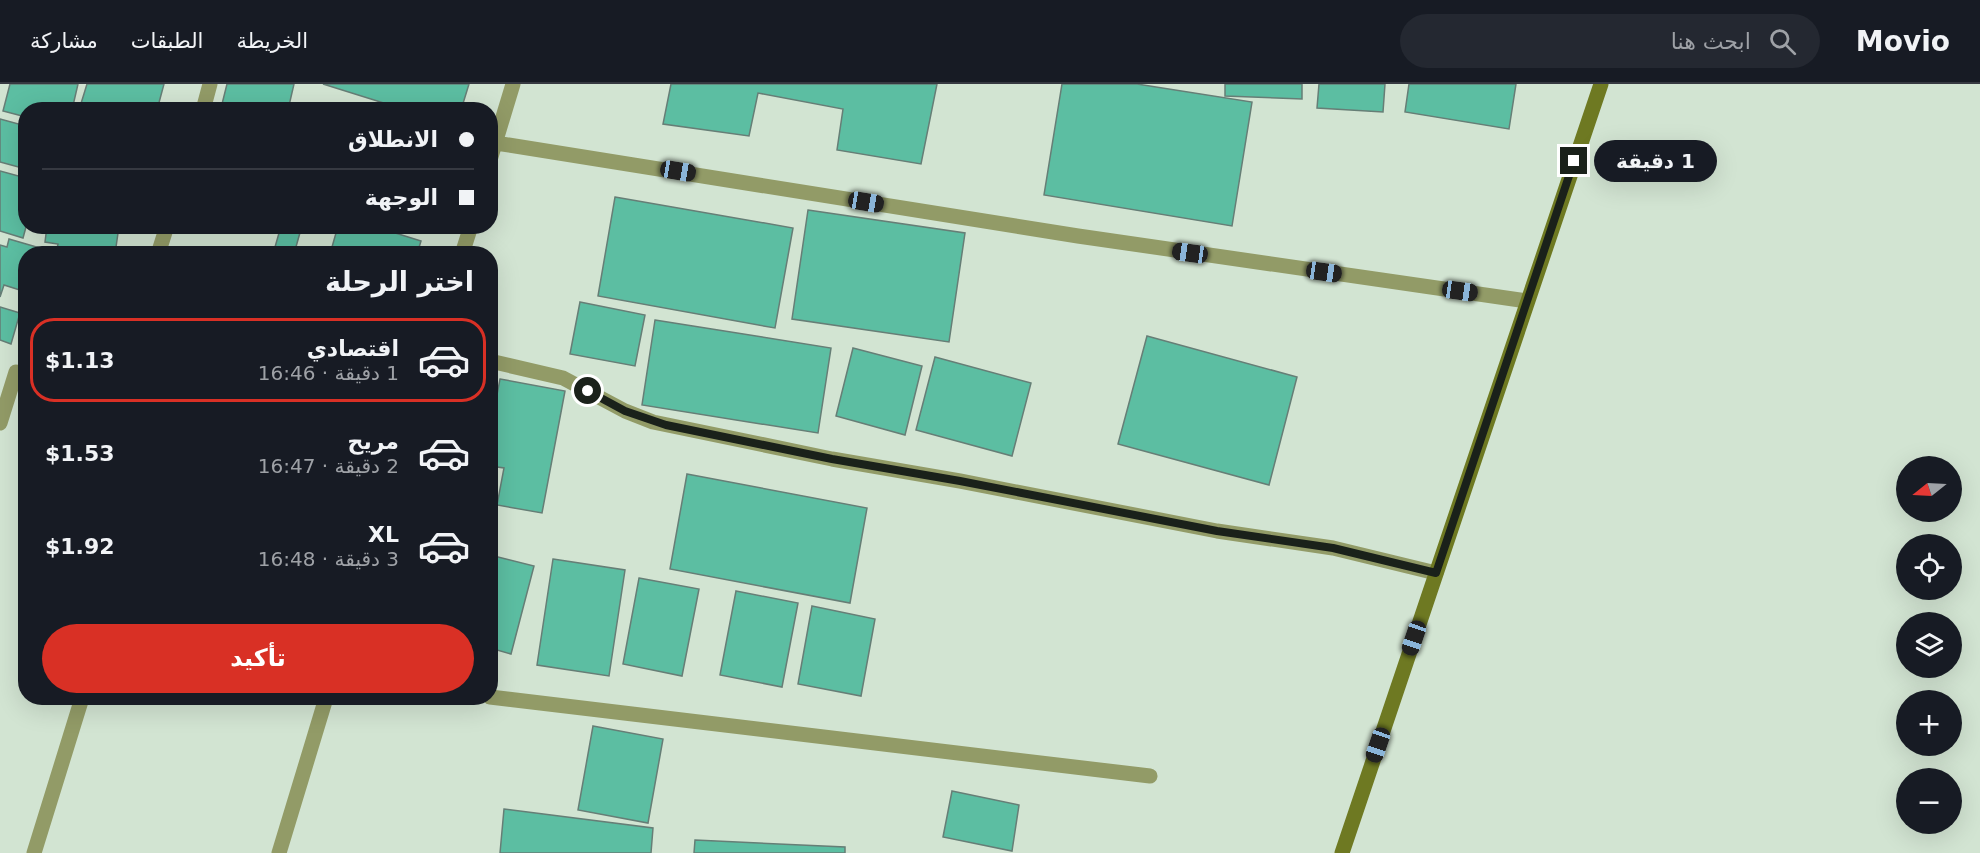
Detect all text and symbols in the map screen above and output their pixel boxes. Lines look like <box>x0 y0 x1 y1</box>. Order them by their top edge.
search box <box>1400 14 1820 68</box>
icon: search <box>1766 25 1799 58</box>
text: Movio <box>1856 25 1950 58</box>
text: مشاركة <box>30 29 98 53</box>
text: الطبقات <box>131 29 203 53</box>
text: الخريطة <box>236 29 308 53</box>
text: ابحث هنا <box>1671 29 1751 54</box>
text: الانطلاق <box>348 127 438 152</box>
callout: 1 دقيقة <box>1595 140 1718 182</box>
route end <box>1560 147 1587 174</box>
text: 1 دقيقة <box>1616 149 1695 173</box>
car <box>659 159 697 183</box>
text: الوجهة <box>365 185 438 210</box>
car <box>847 190 885 214</box>
car <box>1171 242 1209 264</box>
car <box>1305 261 1343 283</box>
text: اختر الرحلة <box>325 266 474 297</box>
car <box>1441 280 1479 302</box>
icon: car <box>417 333 471 387</box>
text: اقتصادي <box>307 336 399 361</box>
text: $1.13 <box>45 348 115 373</box>
text: 1 دقيقة · 16:46 <box>258 361 399 385</box>
route start <box>574 377 601 404</box>
icon: car <box>417 426 471 480</box>
text: مريح <box>348 429 399 454</box>
text: $1.53 <box>45 441 115 466</box>
text: 2 دقيقة · 16:47 <box>258 454 399 478</box>
north arrow <box>1896 456 1962 522</box>
map controls <box>1896 456 1962 834</box>
icon: car <box>417 519 471 573</box>
text: XL <box>368 522 399 547</box>
text: $1.92 <box>45 534 115 559</box>
button: locate <box>1896 534 1962 600</box>
text: 3 دقيقة · 16:48 <box>258 547 399 571</box>
button: layers <box>1896 612 1962 678</box>
car <box>1400 618 1428 658</box>
button: تأكيد <box>42 624 474 693</box>
button: + <box>1896 690 1962 756</box>
car <box>1364 725 1392 765</box>
button: − <box>1896 768 1962 834</box>

